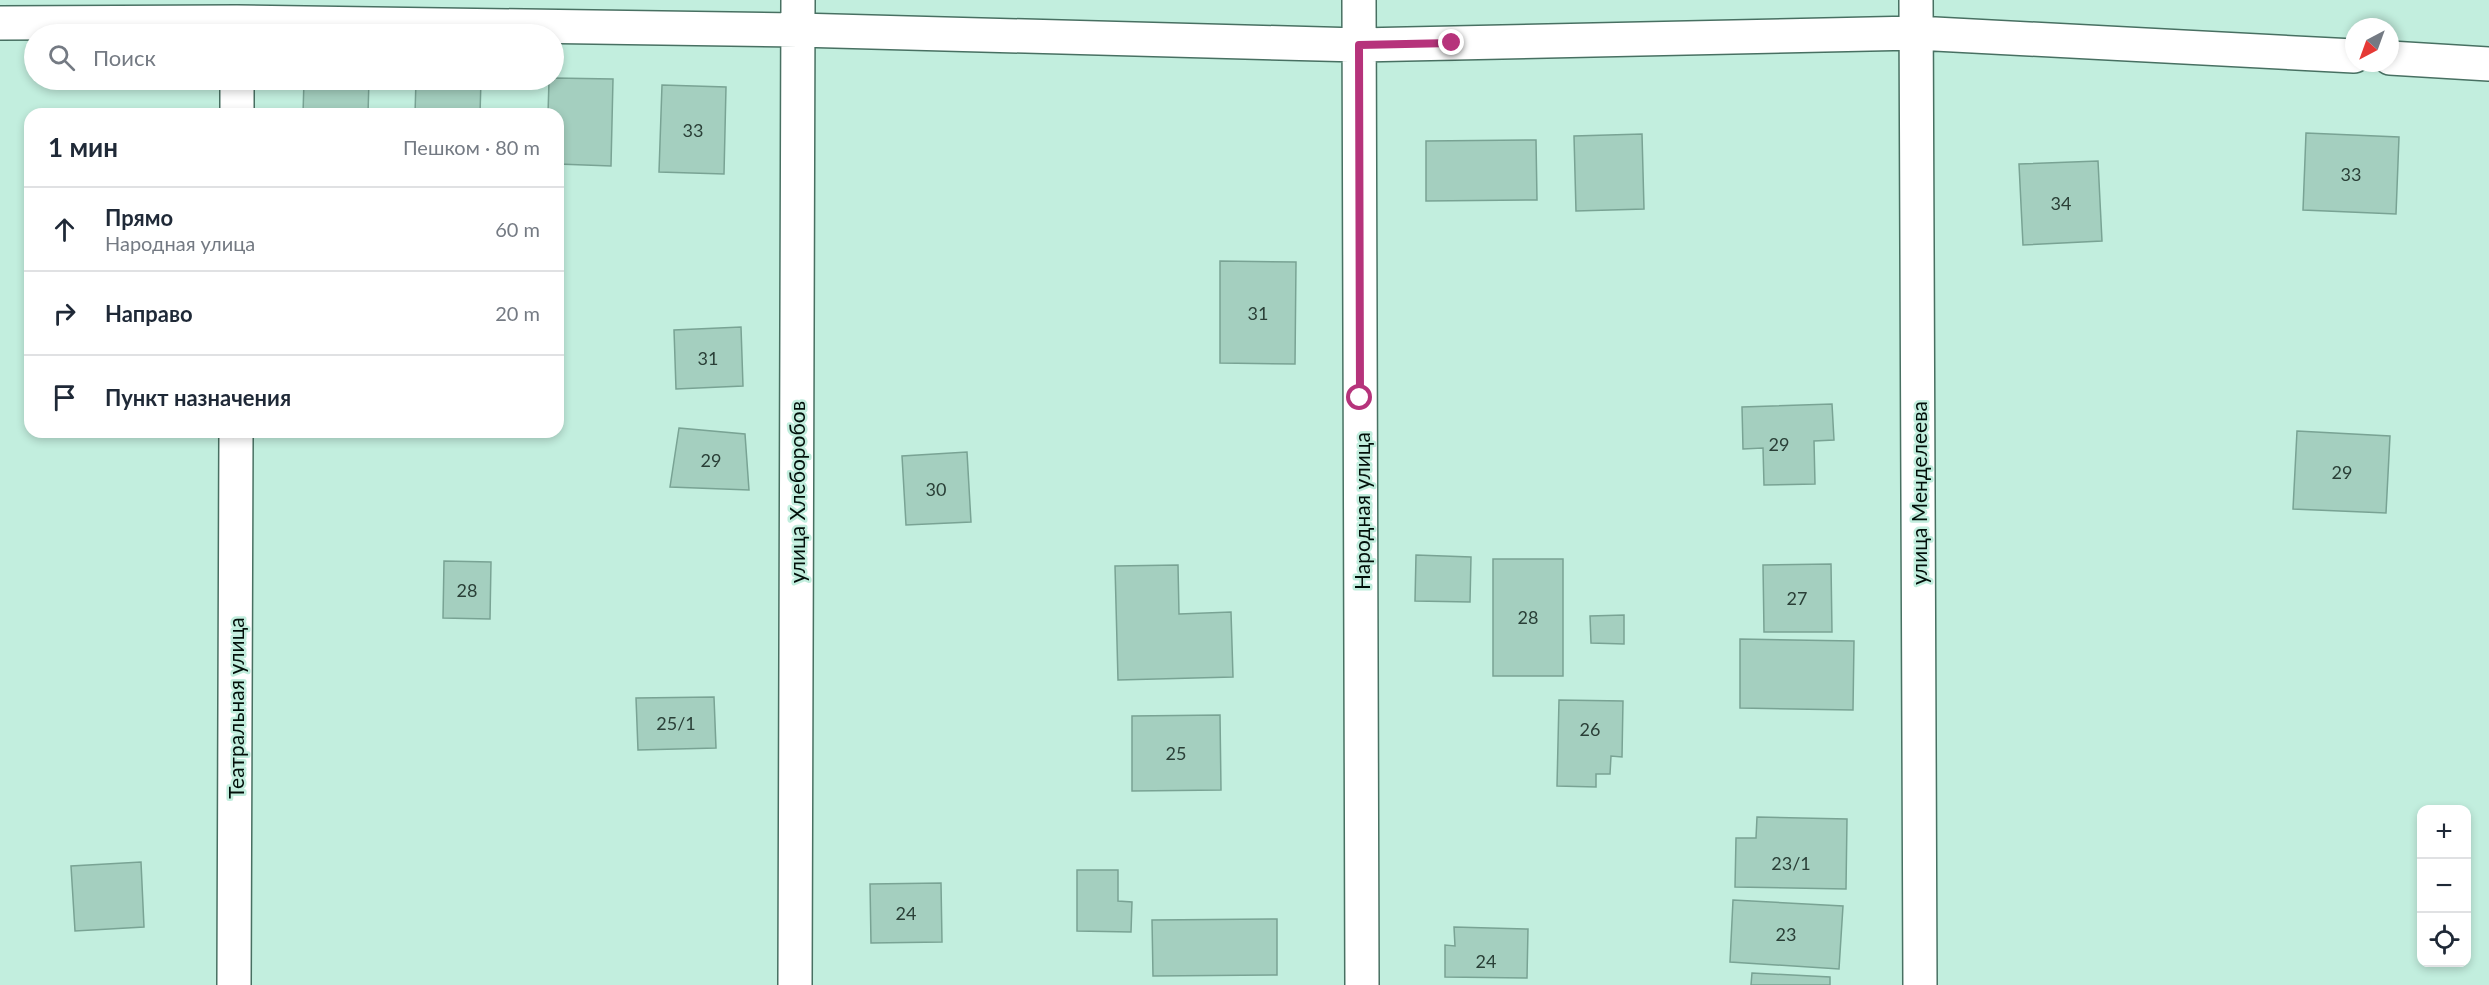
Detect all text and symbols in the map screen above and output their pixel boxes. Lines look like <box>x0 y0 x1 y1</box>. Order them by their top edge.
north arrow <box>2345 18 2399 72</box>
search box <box>24 24 564 90</box>
route end <box>1438 29 1464 55</box>
icon: search <box>45 41 78 74</box>
text: Поиск <box>93 44 156 71</box>
house number: 33 <box>683 119 703 141</box>
text: 1 мин <box>48 131 118 163</box>
text: Пешком · 80 m <box>403 135 540 159</box>
house number: 33 <box>2341 163 2361 185</box>
house number: 34 <box>2051 192 2071 214</box>
text: Прямо <box>105 204 173 231</box>
icon: ahead <box>48 213 81 246</box>
text: 60 m <box>495 217 540 241</box>
text: Народная улица <box>105 231 255 255</box>
icon: right <box>48 297 81 330</box>
text: Направо <box>105 300 193 327</box>
text: 20 m <box>495 301 540 325</box>
house number: 31 <box>1248 302 1268 324</box>
house number: 31 <box>698 347 718 369</box>
icon: arrive <box>48 381 81 414</box>
text: Пункт назначения <box>105 384 291 411</box>
route start <box>1346 384 1372 410</box>
street label: улица Хлеборобов <box>784 401 809 583</box>
street label: улица Менделеева <box>1906 401 1931 585</box>
street label: Народная улица <box>1349 432 1374 590</box>
house number: 29 <box>1769 433 1789 455</box>
house number: 29 <box>701 449 721 471</box>
house number: 29 <box>2332 461 2352 483</box>
house number: 30 <box>926 478 946 500</box>
house number: 28 <box>457 579 477 601</box>
house number: 27 <box>1787 587 1807 609</box>
house number: 28 <box>1518 606 1538 628</box>
street label: Театральная улица <box>223 617 248 799</box>
house number: 25/1 <box>656 712 696 734</box>
house number: 26 <box>1580 718 1600 740</box>
house number: 25 <box>1166 742 1186 764</box>
map controls <box>2417 805 2471 967</box>
button: + <box>2417 805 2471 859</box>
house number: 23/1 <box>1771 852 1811 874</box>
button: − <box>2417 859 2471 913</box>
house number: 24 <box>896 902 916 924</box>
button: locate <box>2417 913 2471 967</box>
house number: 23 <box>1776 923 1796 945</box>
house number: 24 <box>1476 950 1496 972</box>

